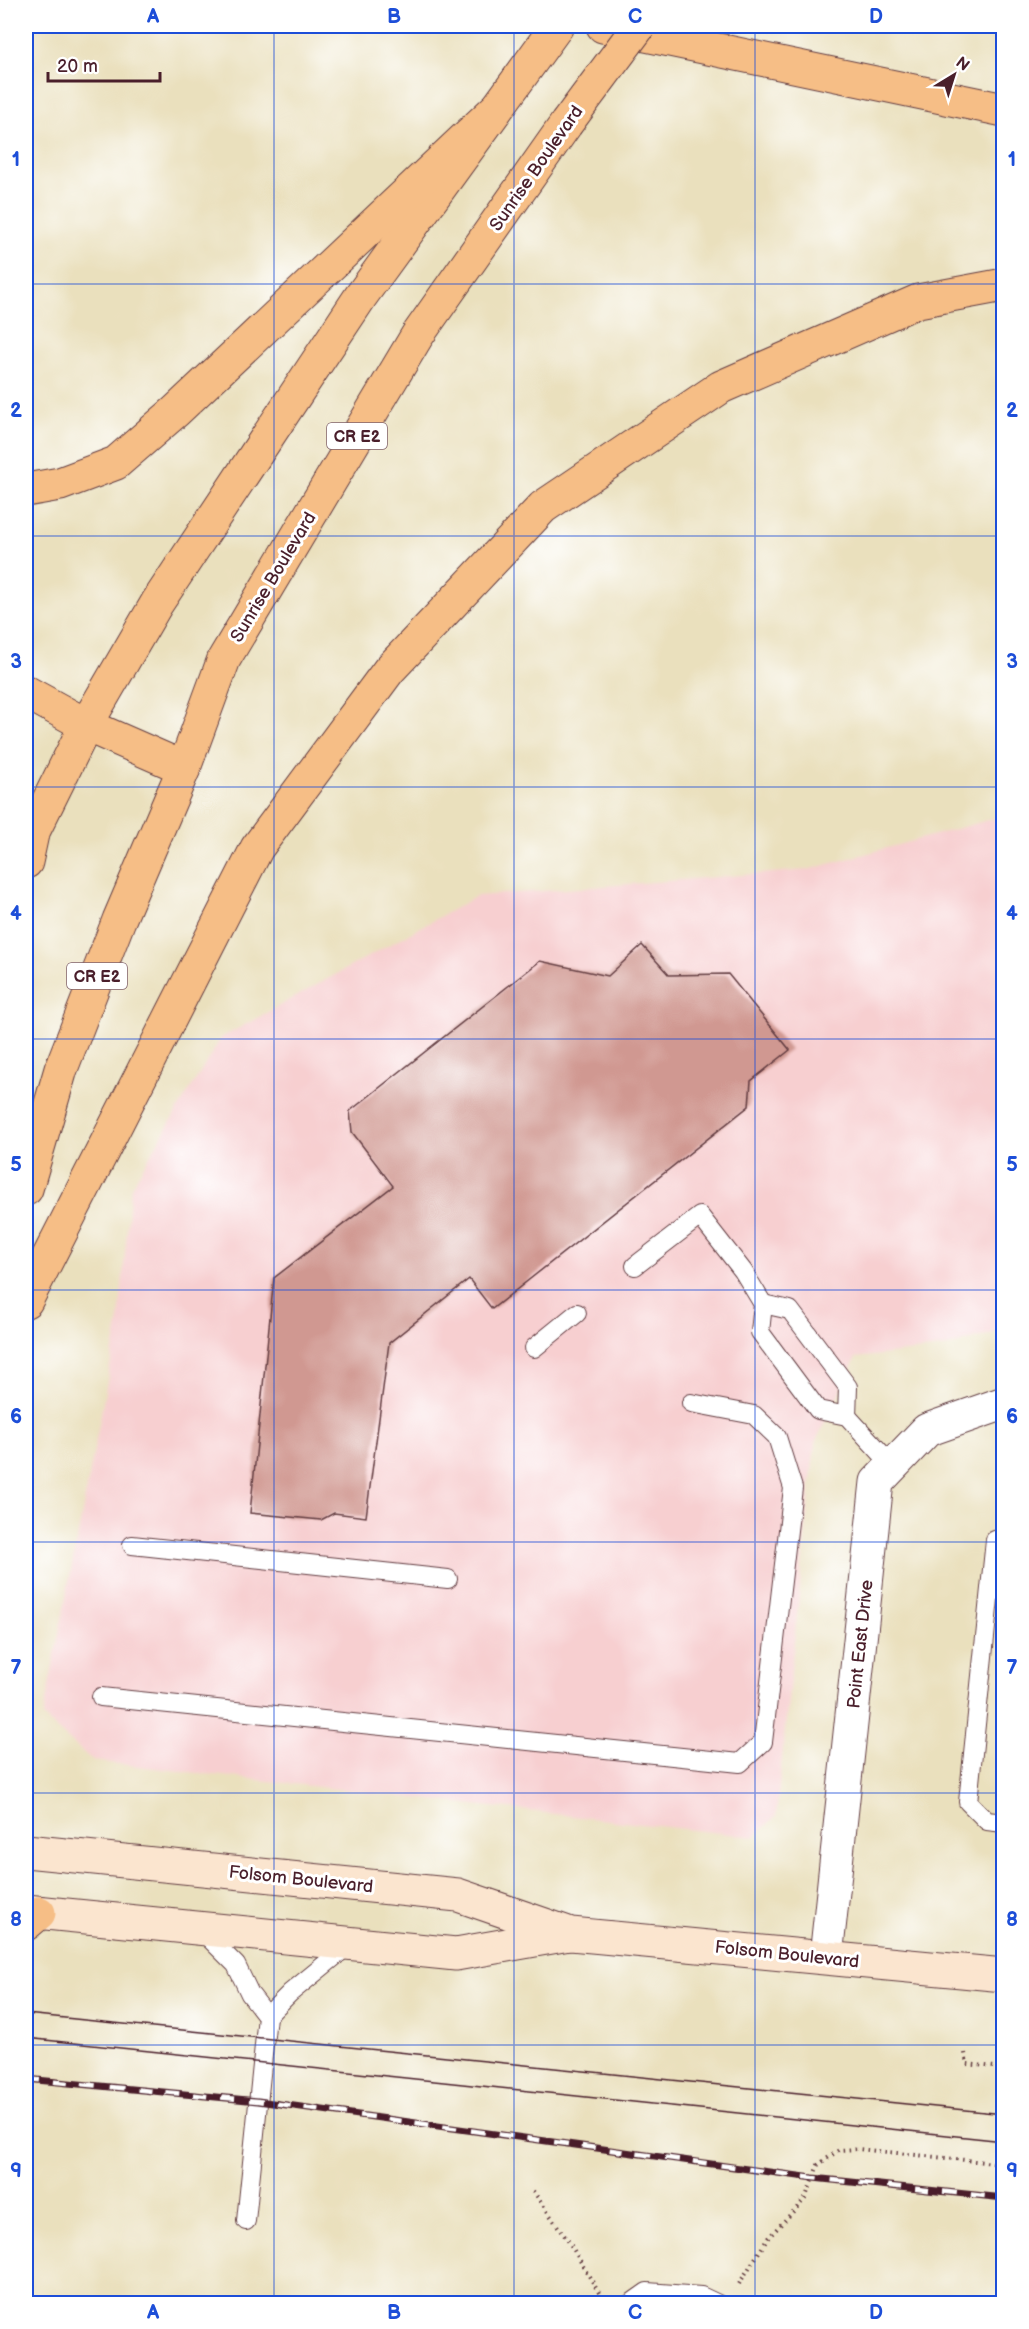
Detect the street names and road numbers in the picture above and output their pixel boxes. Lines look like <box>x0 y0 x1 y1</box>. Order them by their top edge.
street label: Sunrise Boulevard <box>485 102 588 235</box>
road number: CR E2 <box>327 423 387 449</box>
street label: Sunrise Boulevard <box>226 508 321 646</box>
road number: CR E2 <box>67 963 127 989</box>
street label: Point East Drive <box>843 1578 878 1709</box>
street label: Folsom Boulevard <box>228 1861 374 1898</box>
street label: Folsom Boulevard <box>714 1936 860 1973</box>

